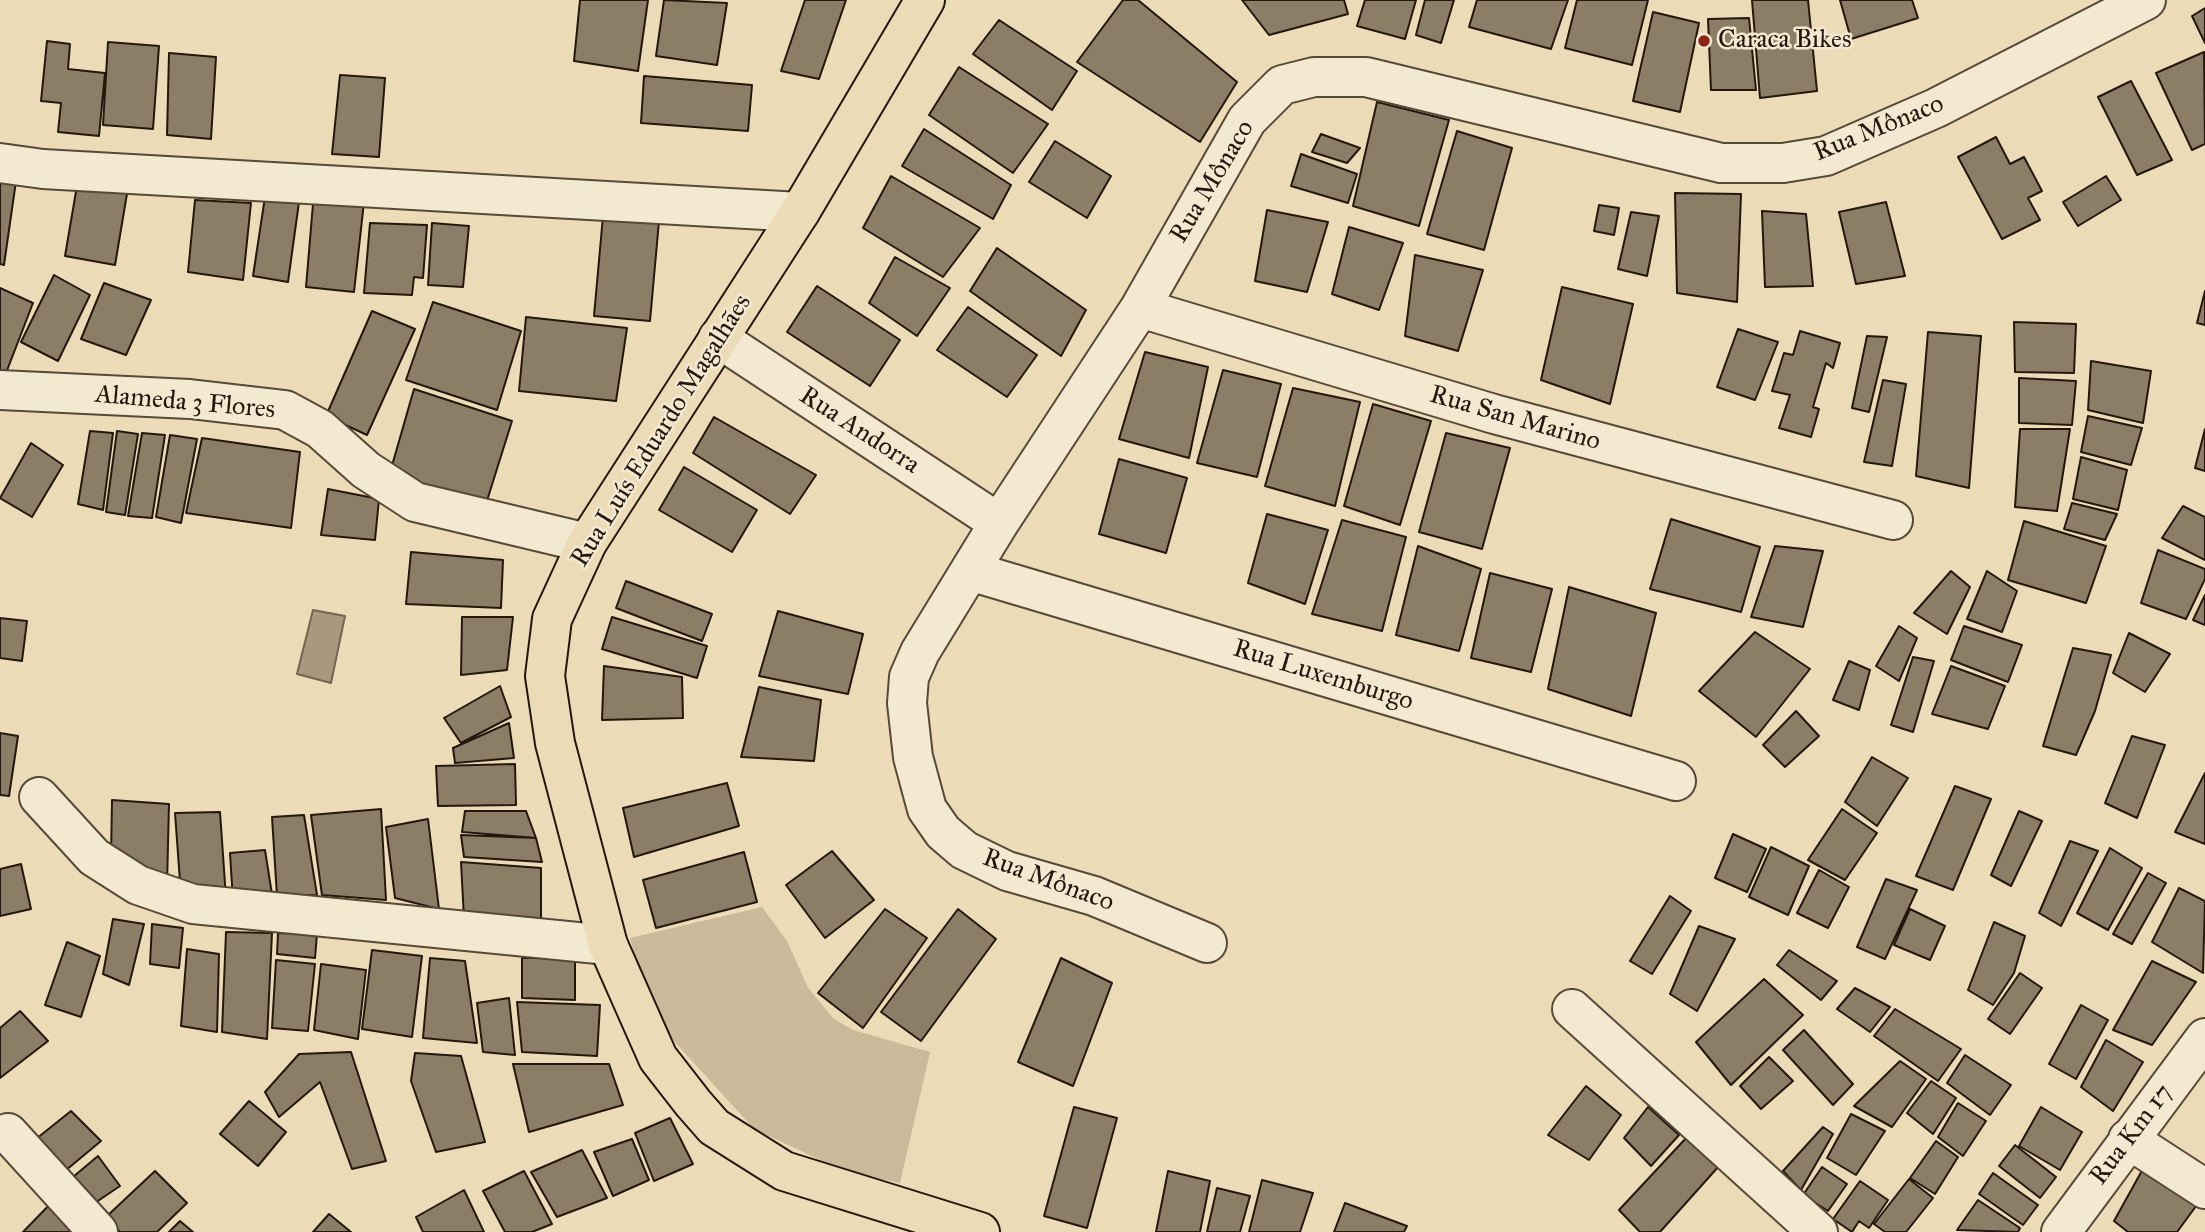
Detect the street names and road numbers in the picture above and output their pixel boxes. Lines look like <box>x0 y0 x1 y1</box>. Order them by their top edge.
street label: Rua Mônaco <box>1809 89 1949 169</box>
street label: Rua Mônaco <box>1164 115 1262 249</box>
street label: Rua Luís Eduardo Magalhães <box>565 289 759 573</box>
street label: Alameda 3 Flores <box>94 380 276 426</box>
street label: Rua San Marino <box>1426 380 1604 458</box>
street label: Rua Andorra <box>793 381 925 481</box>
street label: Rua Luxemburgo <box>1229 634 1417 718</box>
street label: Rua Mônaco <box>978 843 1118 919</box>
street label: Rua Km 17 <box>2084 1078 2180 1192</box>

